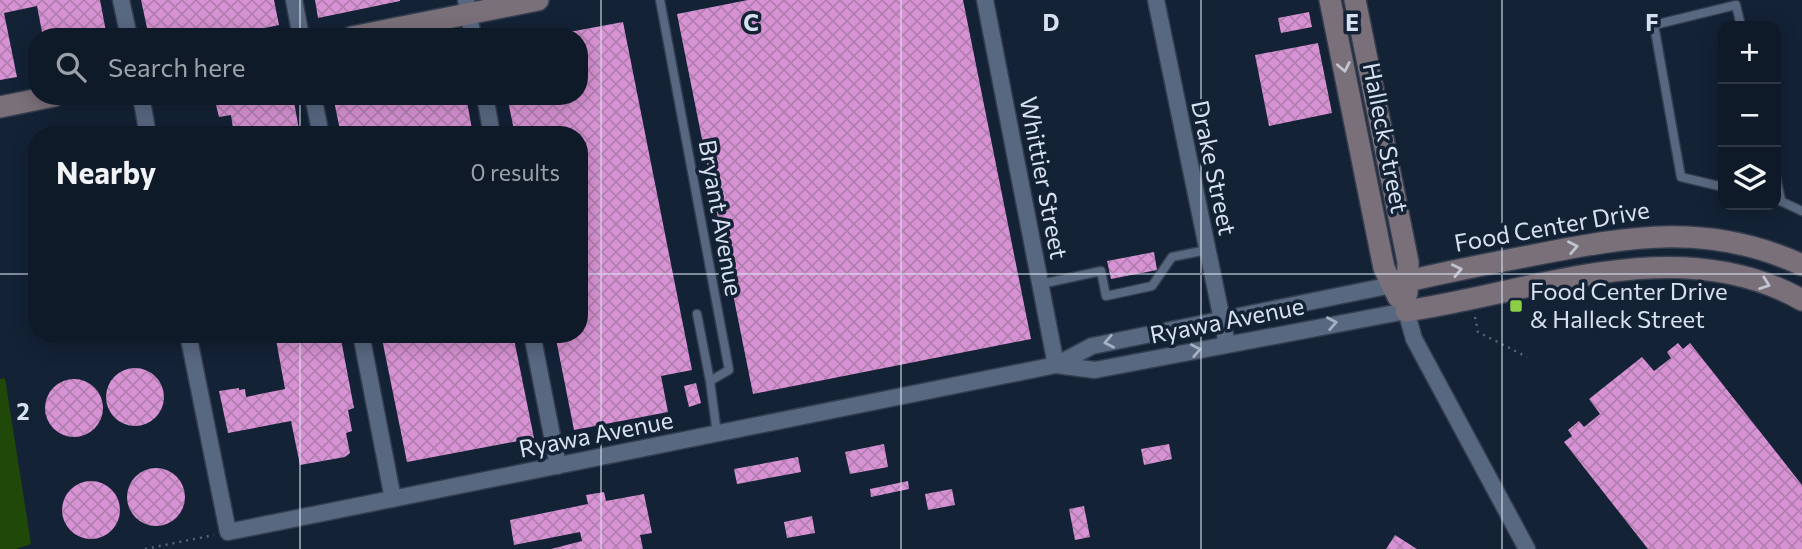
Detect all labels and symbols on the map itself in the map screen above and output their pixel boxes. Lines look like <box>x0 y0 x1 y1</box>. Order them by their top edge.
text: C <box>743 8 759 36</box>
text: D <box>1043 8 1060 36</box>
text: E <box>1345 8 1359 36</box>
text: F <box>1645 8 1659 36</box>
street label: Halleck Street <box>1358 60 1415 216</box>
one-way arrow <box>1335 61 1350 73</box>
street label: Whittier Street <box>1015 94 1074 262</box>
street label: Drake Street <box>1186 98 1243 238</box>
street label: Bryant Avenue <box>693 137 749 298</box>
street label: Food Center Drive <box>1452 194 1652 257</box>
one-way arrow <box>1567 240 1579 255</box>
one-way arrow <box>1451 264 1463 279</box>
place label: Food Center Drive & Halleck Street <box>1530 276 1728 333</box>
one-way arrow <box>1759 276 1771 290</box>
street label: Ryawa Avenue <box>1147 290 1306 349</box>
marker: Food Center Drive & Halleck Street <box>1508 298 1524 314</box>
one-way arrow <box>1326 317 1338 332</box>
one-way arrow <box>1103 334 1115 349</box>
one-way arrow <box>1190 344 1202 359</box>
text: 2 <box>16 397 30 425</box>
street label: Ryawa Avenue <box>516 404 675 463</box>

